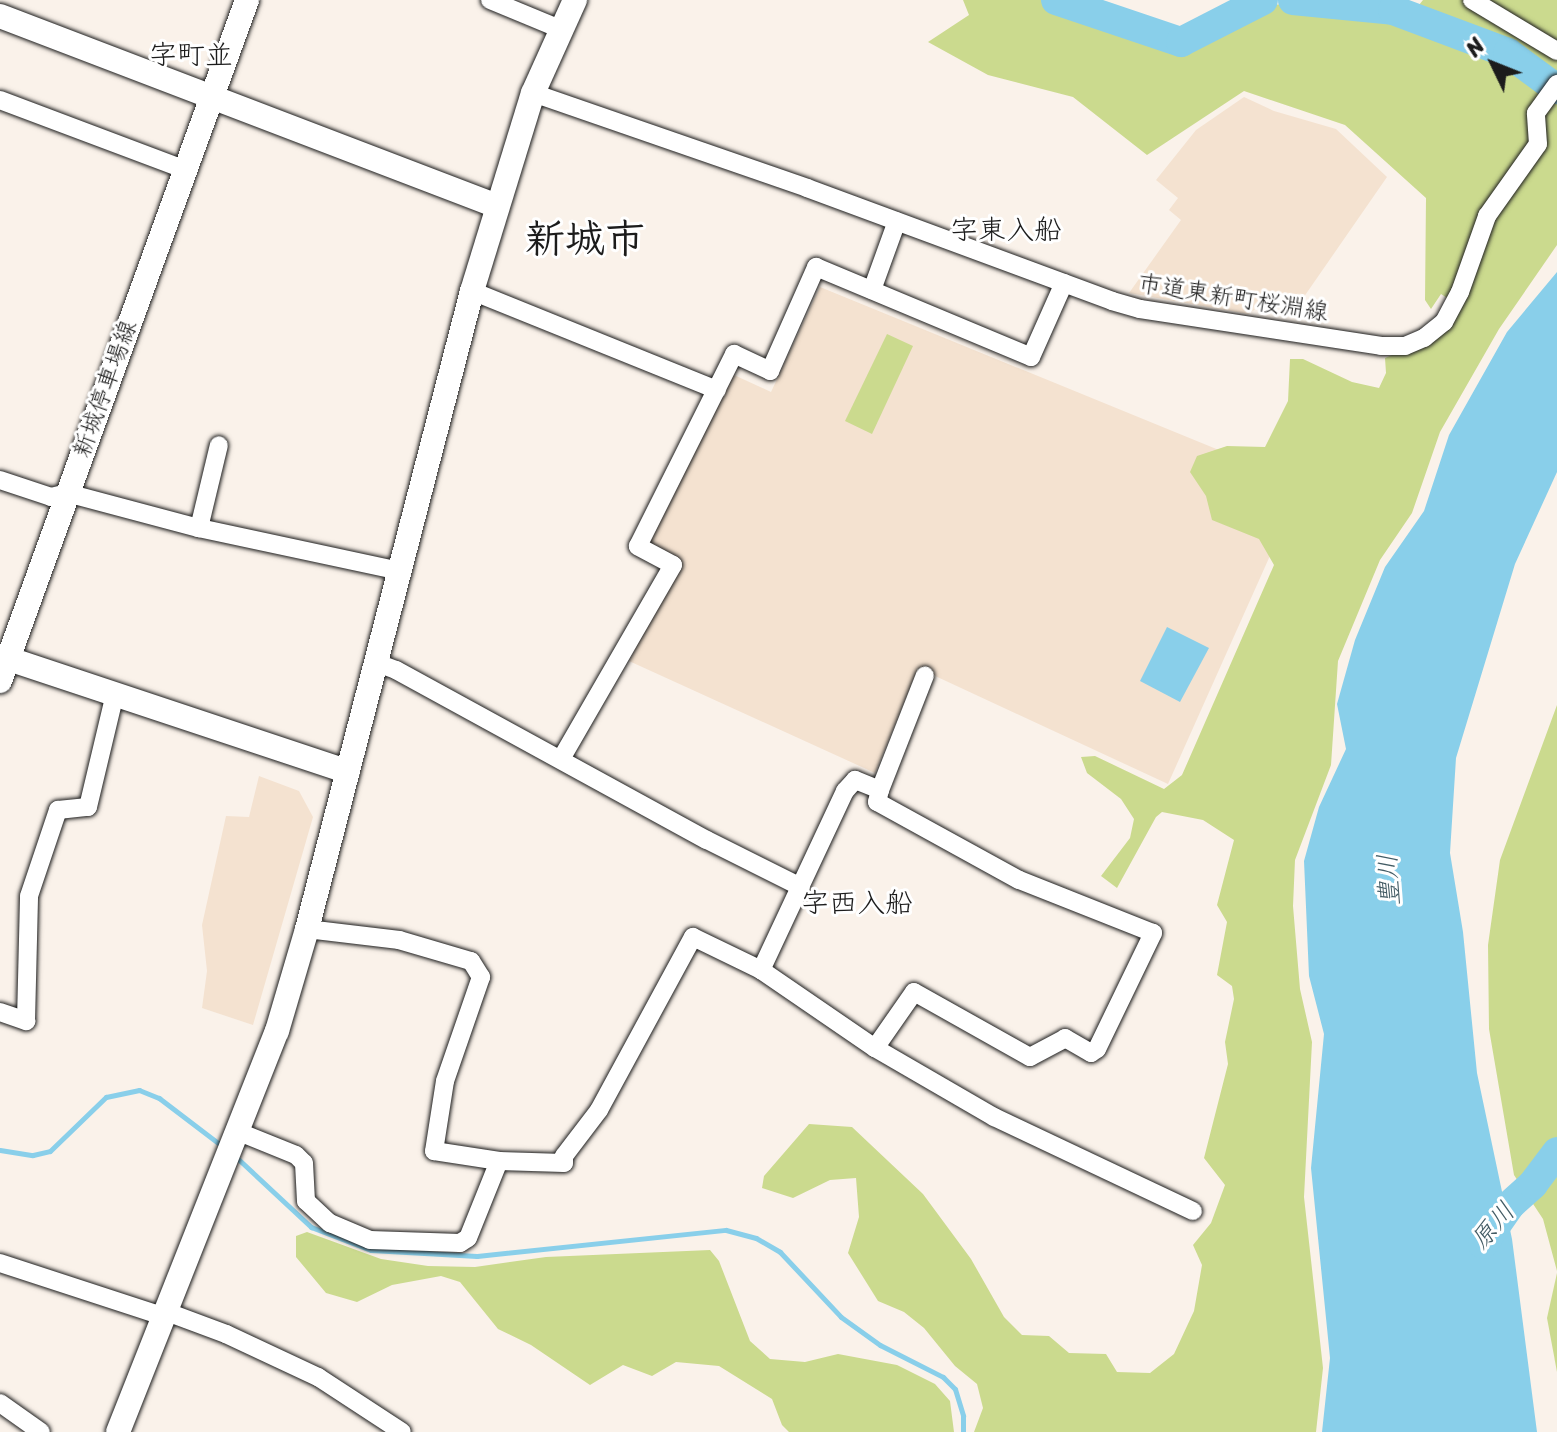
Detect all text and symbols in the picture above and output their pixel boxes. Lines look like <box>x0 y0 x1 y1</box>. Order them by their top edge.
north arrow <box>1453 24 1533 104</box>
text: N <box>1456 28 1495 66</box>
district label: 字町並 <box>149 38 233 72</box>
district label: 字東入船 <box>950 213 1062 247</box>
district label: 新城市 <box>525 215 645 263</box>
street label: 市道東新町桜淵線 <box>1136 269 1330 327</box>
street label: 新城停車場線 <box>67 316 143 462</box>
water label: 豊川 <box>1372 853 1406 907</box>
district label: 字西入船 <box>801 886 913 920</box>
water label: 原川 <box>1464 1196 1522 1256</box>

